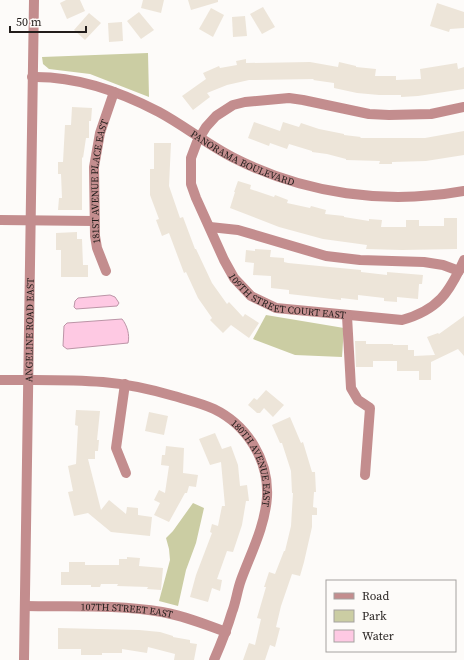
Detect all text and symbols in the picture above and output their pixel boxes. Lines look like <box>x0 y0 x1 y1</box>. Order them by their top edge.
scale bar <box>10 8 86 34</box>
text: 50 m <box>16 14 42 30</box>
street label: 181ST AVENUE PLACE EAST <box>87 117 111 245</box>
street label: PANORAMA BOULEVARD <box>188 127 296 188</box>
street label: 109TH STREET COURT EAST <box>226 271 346 321</box>
street label: ANGELINE ROAD EAST <box>22 278 36 382</box>
street label: 180TH AVENUE EAST <box>229 416 274 507</box>
legend <box>326 580 456 652</box>
text: Road <box>362 588 389 604</box>
street label: 107TH STREET EAST <box>80 600 174 621</box>
text: Park <box>362 608 387 624</box>
text: Water <box>362 628 394 644</box>

